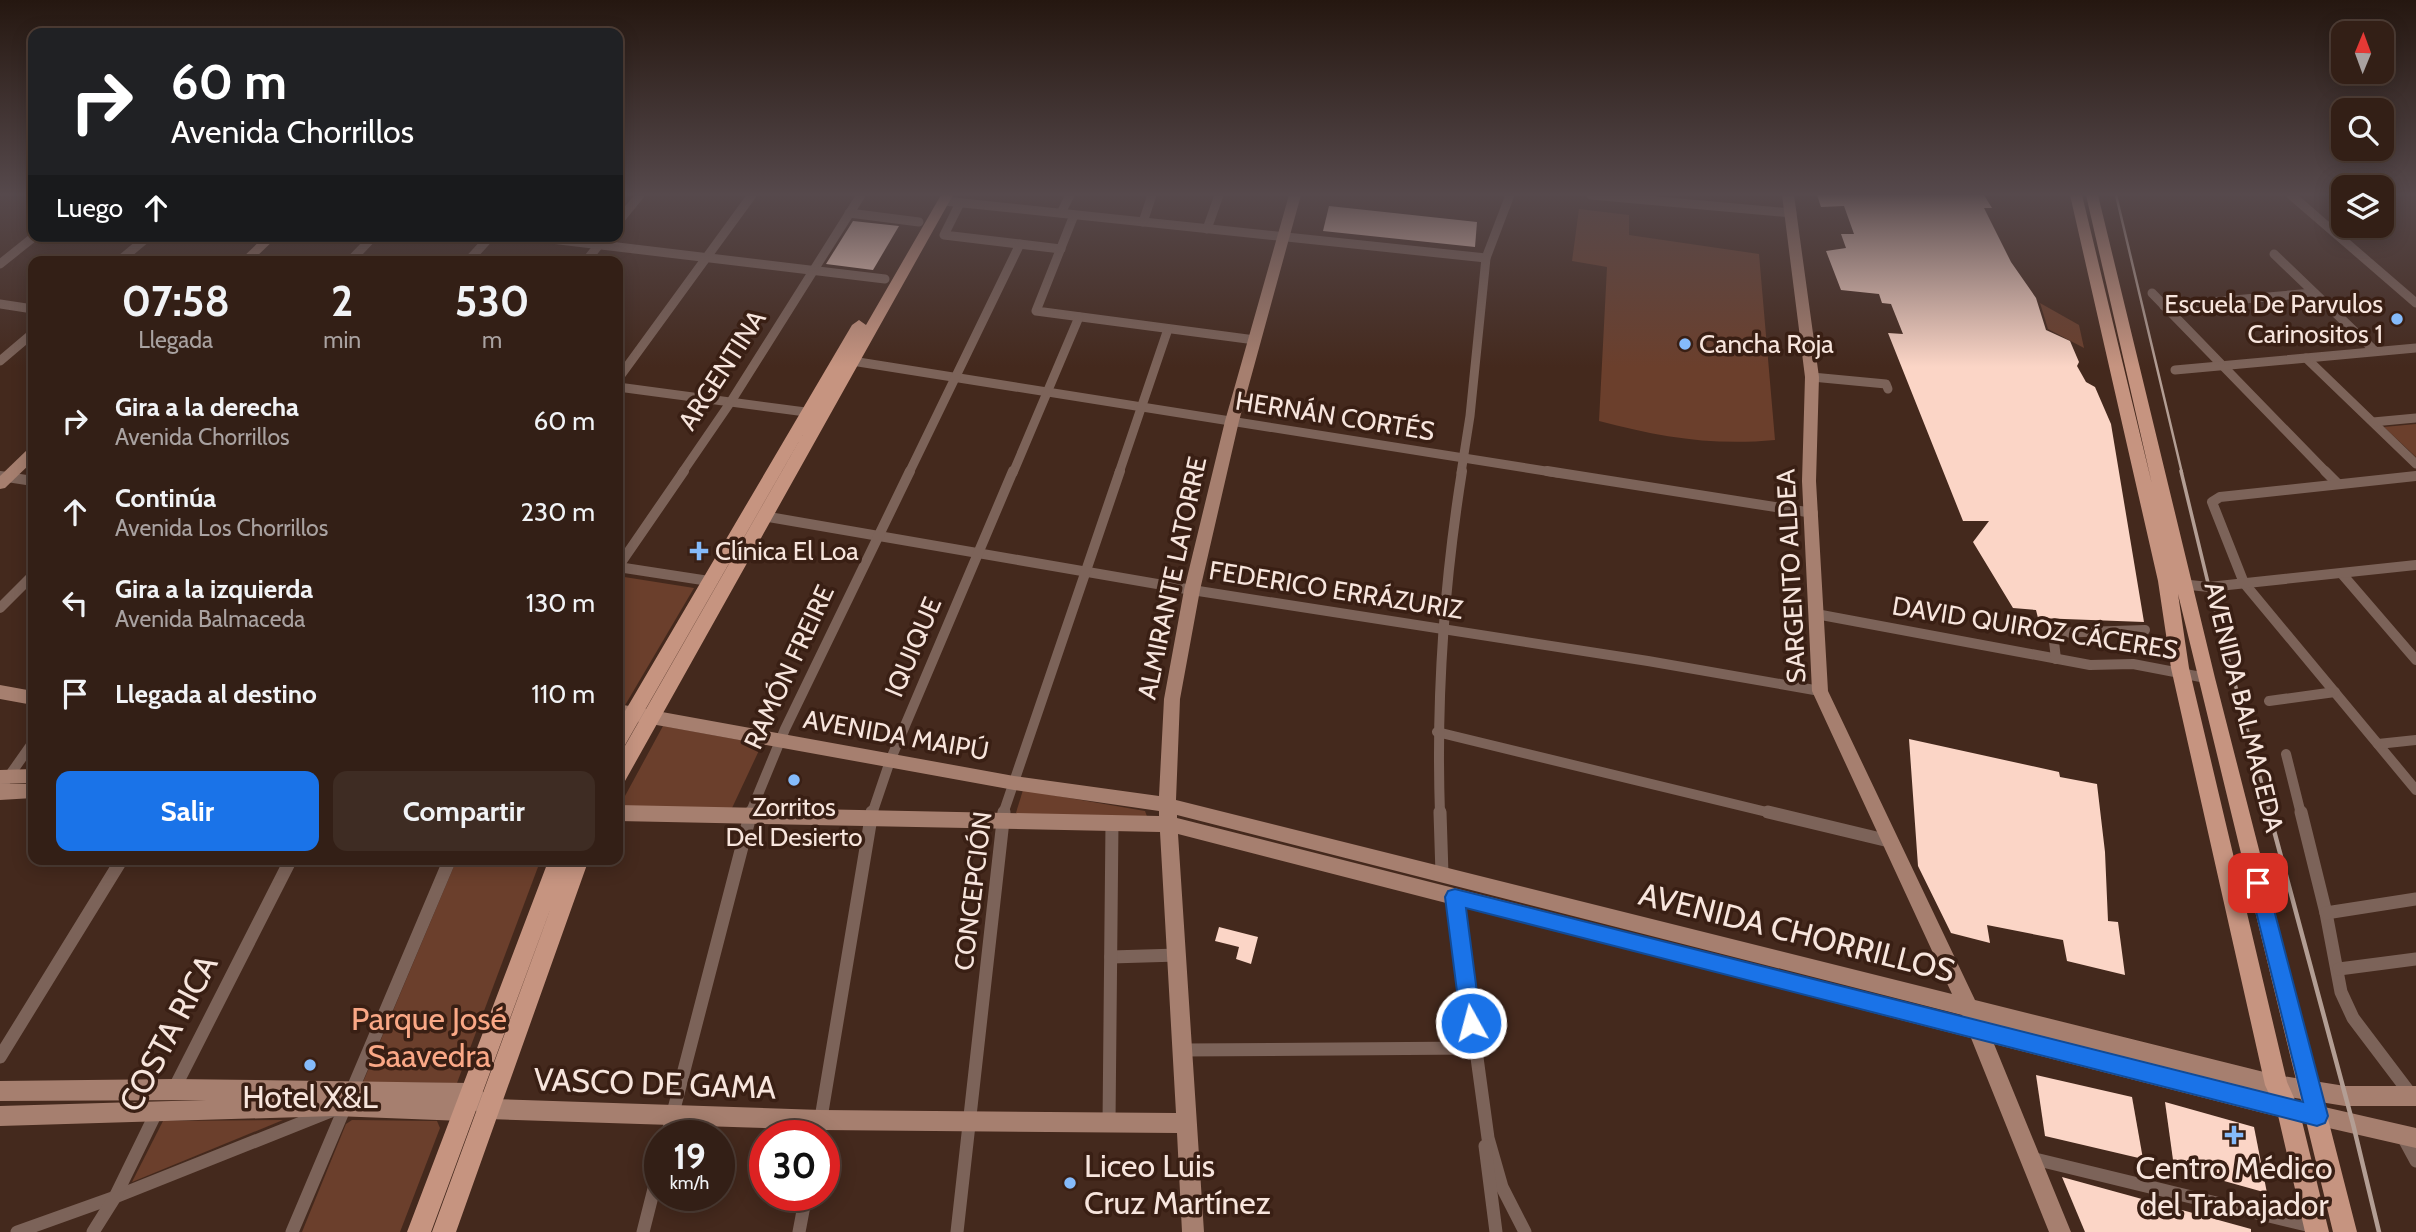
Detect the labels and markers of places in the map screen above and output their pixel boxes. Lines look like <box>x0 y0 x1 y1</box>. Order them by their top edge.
place label: Escuela De Parvulos Carinositos 1 <box>2164 288 2383 350</box>
marker: Escuela De Parvulos Carinositos 1 <box>2389 311 2405 327</box>
place label: Cancha Roja <box>1699 328 1834 360</box>
marker: Cancha Roja <box>1677 336 1693 352</box>
place label: Clínica El Loa <box>715 535 859 567</box>
marker: Clínica El Loa <box>689 541 709 561</box>
marker: Zorritos Del Desierto <box>786 772 802 788</box>
place label: Zorritos Del Desierto <box>726 791 862 853</box>
pin <box>2228 853 2288 913</box>
marker: Hotel X&L <box>302 1057 318 1073</box>
place label: Hotel X&L <box>242 1077 378 1116</box>
marker: Centro Médico del Trabajador <box>2224 1125 2244 1145</box>
place label: Liceo Luis Cruz Martínez <box>1084 1146 1271 1222</box>
place label: Centro Médico del Trabajador <box>2136 1148 2333 1224</box>
marker: Liceo Luis Cruz Martínez <box>1062 1175 1078 1191</box>

